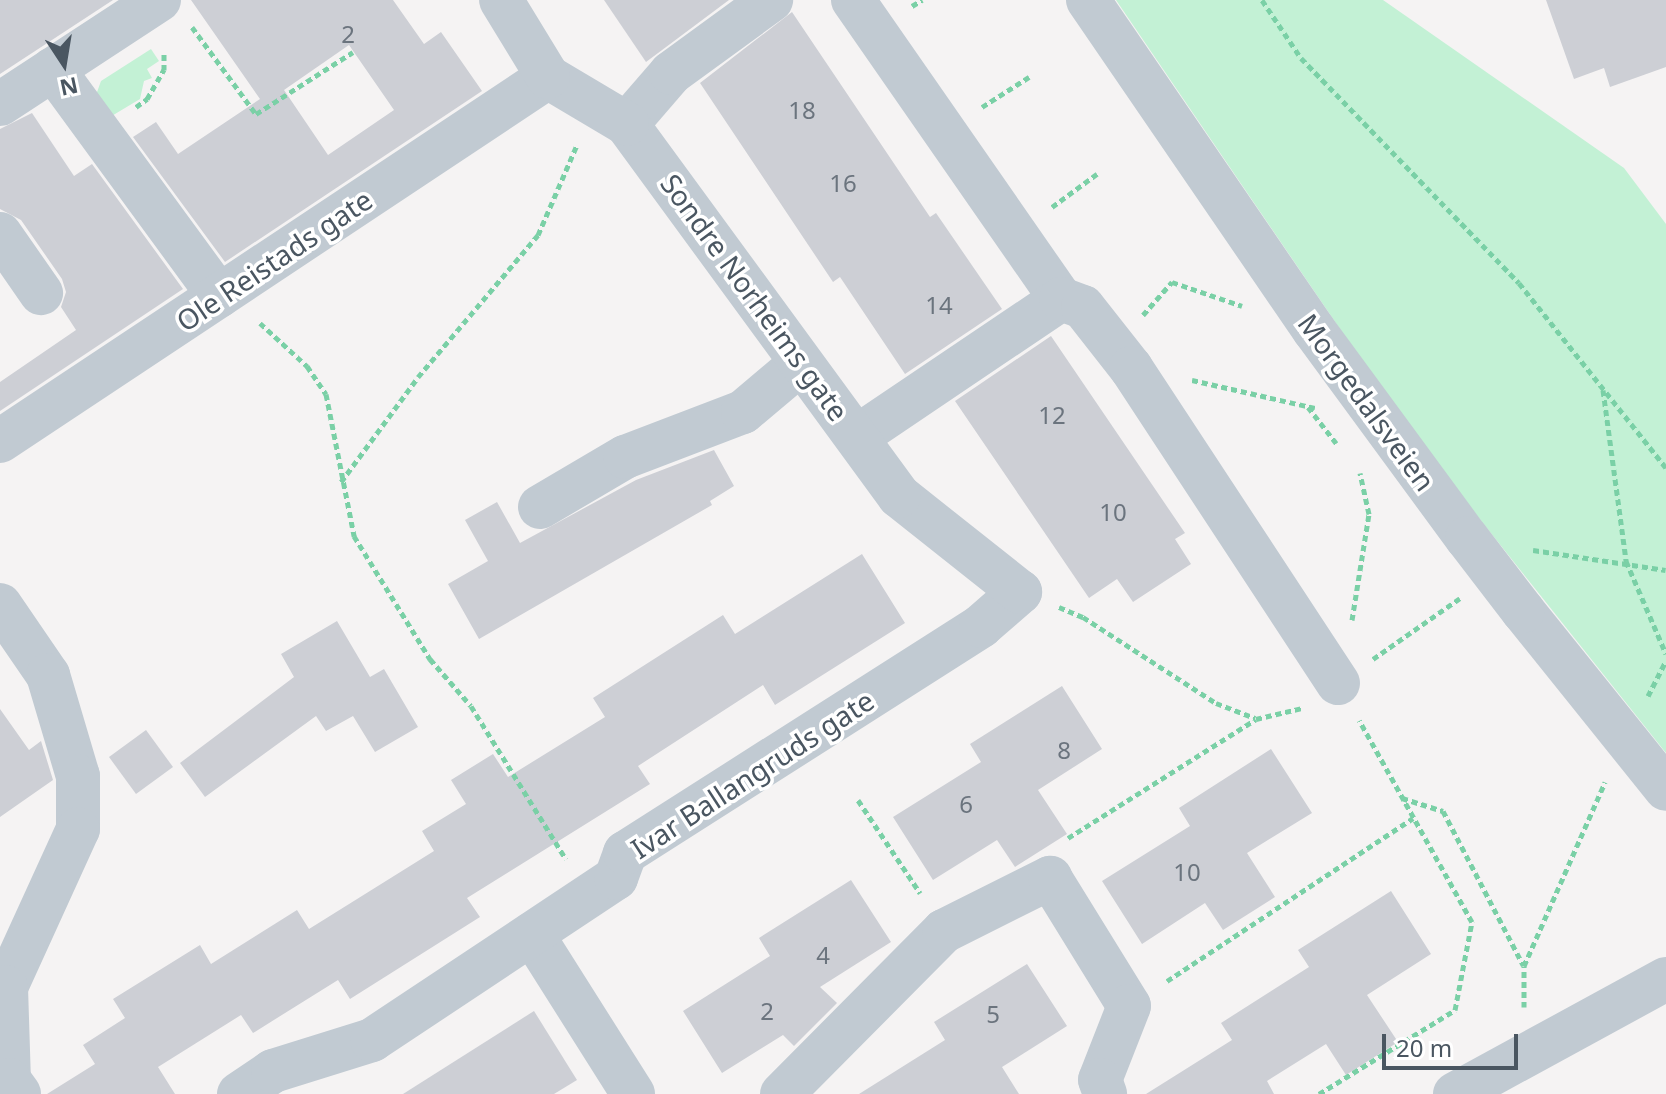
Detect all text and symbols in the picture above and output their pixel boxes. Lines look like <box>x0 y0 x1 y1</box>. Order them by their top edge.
house number: 2 <box>341 20 355 48</box>
north arrow <box>24 24 104 104</box>
text: N <box>57 71 81 104</box>
house number: 18 <box>788 96 816 124</box>
street label: Sondre Norheims gate <box>654 167 856 427</box>
house number: 16 <box>829 169 857 197</box>
street label: Ole Reistads gate <box>170 182 378 338</box>
house number: 14 <box>925 291 953 319</box>
street label: Morgedalsveien <box>1292 307 1442 497</box>
house number: 12 <box>1038 401 1066 429</box>
house number: 10 <box>1099 498 1127 526</box>
street label: Ivar Ballangruds gate <box>624 683 880 865</box>
house number: 8 <box>1057 736 1071 764</box>
house number: 6 <box>959 790 973 818</box>
house number: 10 <box>1173 858 1201 886</box>
house number: 4 <box>816 941 830 969</box>
house number: 2 <box>760 997 774 1025</box>
house number: 5 <box>986 1000 1000 1028</box>
scale bar <box>1386 1018 1522 1068</box>
text: 20 m <box>1396 1031 1452 1064</box>

